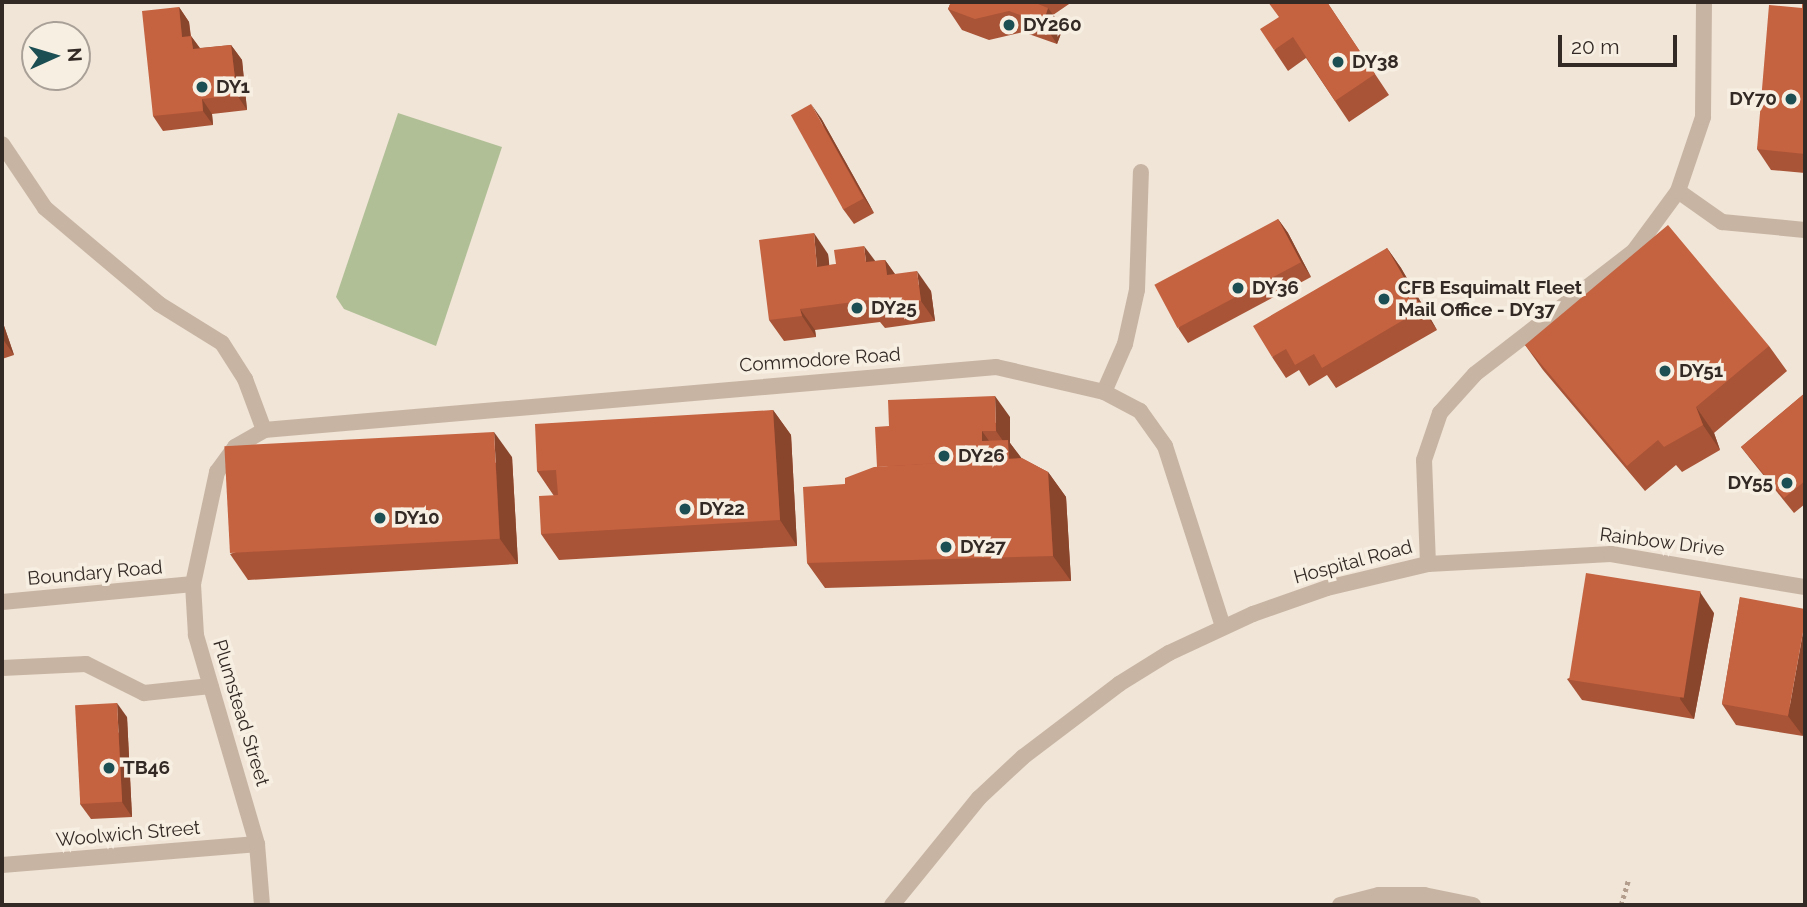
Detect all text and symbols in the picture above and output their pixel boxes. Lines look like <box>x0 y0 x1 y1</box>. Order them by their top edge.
place label: DY260 <box>1023 14 1082 36</box>
marker: DY260 <box>1001 17 1017 33</box>
north arrow <box>21 21 91 91</box>
scale bar <box>1562 21 1681 65</box>
text: 20 m <box>1571 34 1619 59</box>
text: N <box>63 47 86 63</box>
place label: DY38 <box>1352 51 1399 73</box>
marker: DY38 <box>1330 54 1346 70</box>
place label: DY1 <box>216 76 250 98</box>
marker: DY1 <box>194 79 210 95</box>
place label: DY70 <box>1729 88 1777 110</box>
marker: DY70 <box>1783 91 1799 107</box>
place label: DY36 <box>1252 277 1299 299</box>
place label: CFB Esquimalt Fleet Mail Office - DY37 <box>1398 277 1582 321</box>
marker: DY36 <box>1230 280 1246 296</box>
marker: CFB Esquimalt Fleet Mail Office - DY37 <box>1376 291 1392 307</box>
place label: DY25 <box>871 297 917 319</box>
marker: DY25 <box>849 300 865 316</box>
street label: Commodore Road <box>739 343 901 377</box>
place label: DY51 <box>1679 360 1723 382</box>
marker: DY51 <box>1657 363 1673 379</box>
place label: DY26 <box>958 445 1005 467</box>
marker: DY26 <box>936 448 952 464</box>
place label: DY55 <box>1728 472 1773 494</box>
marker: DY55 <box>1779 475 1795 491</box>
place label: DY22 <box>699 498 745 520</box>
marker: DY22 <box>677 501 693 517</box>
place label: DY10 <box>394 507 440 529</box>
marker: DY10 <box>372 510 388 526</box>
street label: Rainbow Drive <box>1598 523 1726 561</box>
street label: Hospital Road <box>1291 535 1415 589</box>
place label: DY27 <box>960 536 1006 558</box>
marker: DY27 <box>938 539 954 555</box>
street label: Boundary Road <box>26 556 164 590</box>
street label: Plumstead Street <box>208 637 274 789</box>
place label: TB46 <box>123 757 170 779</box>
marker: TB46 <box>101 760 117 776</box>
street label: Woolwich Street <box>55 816 201 852</box>

